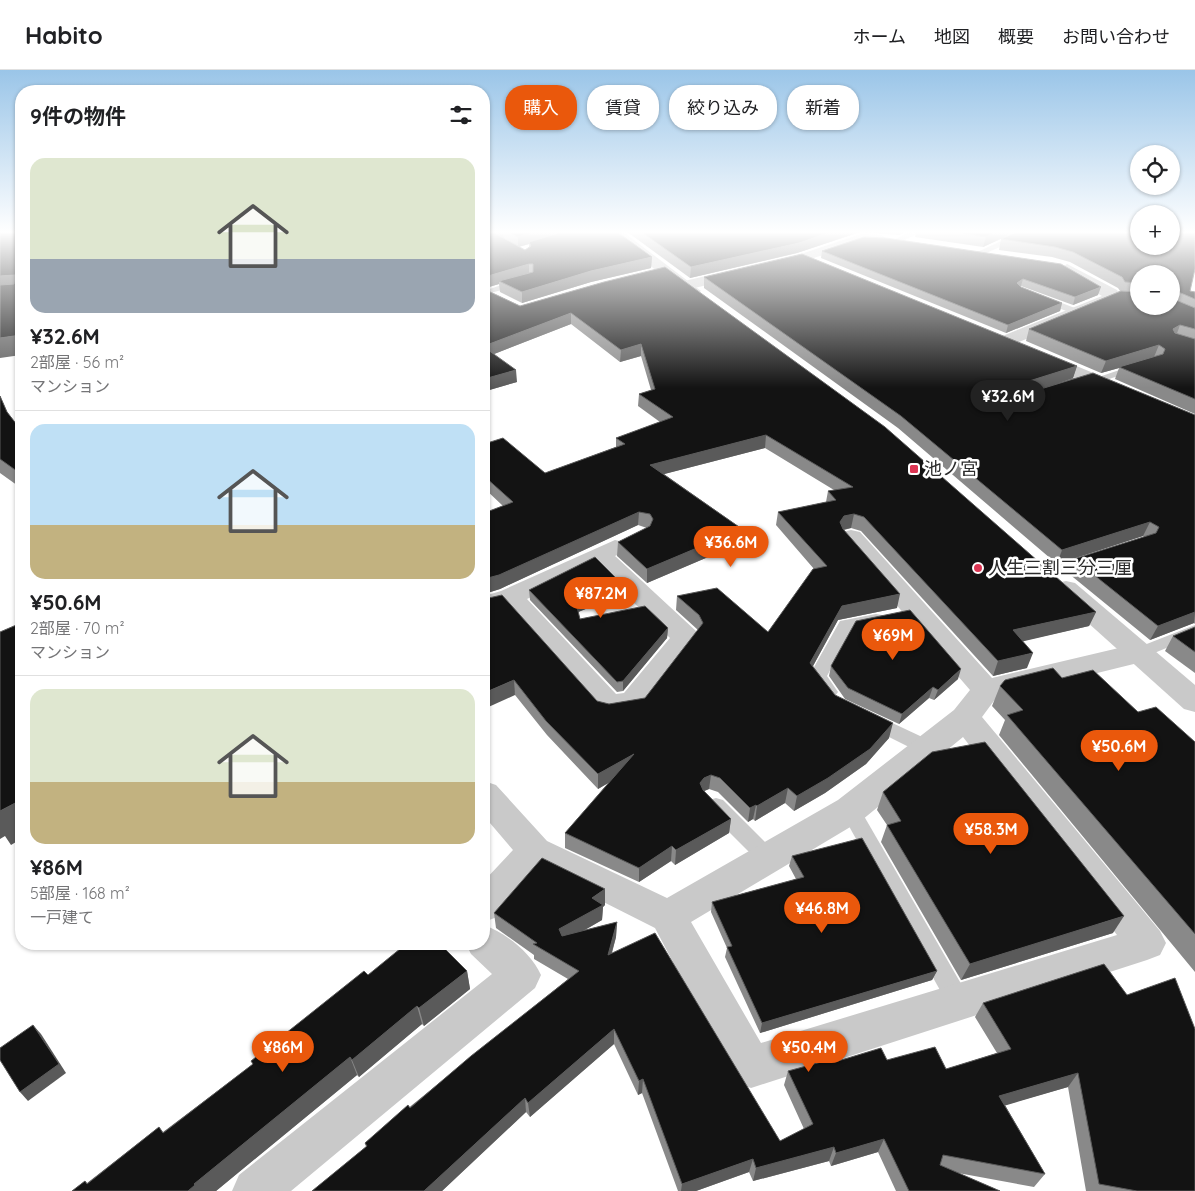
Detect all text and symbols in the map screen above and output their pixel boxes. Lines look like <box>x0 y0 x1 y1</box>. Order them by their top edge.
text: Habito <box>25 20 103 50</box>
text: ホーム <box>853 25 906 48</box>
text: 地図 <box>934 25 970 48</box>
text: 概要 <box>998 25 1034 48</box>
text: お問い合わせ <box>1062 25 1170 48</box>
chip: 購入 <box>505 85 577 130</box>
chip: 賃貸 <box>587 85 659 130</box>
chip: 絞り込み <box>669 85 777 130</box>
chip: 新着 <box>787 85 859 130</box>
icon: filters <box>447 101 475 129</box>
text: 9件の物件 <box>30 103 126 129</box>
map controls <box>1130 145 1180 315</box>
button: locate <box>1130 145 1180 195</box>
icon: home <box>208 191 298 281</box>
button: + <box>1130 205 1180 255</box>
button: − <box>1130 265 1180 315</box>
text: ¥32.6M <box>30 323 100 349</box>
text: 2部屋 · 56 m² <box>30 352 124 372</box>
text: マンション <box>30 376 110 396</box>
pin: ¥32.6M <box>967 380 1049 422</box>
text: ¥32.6M <box>981 386 1035 406</box>
icon: home <box>208 456 298 546</box>
place label: 池ノ宮 <box>924 457 978 480</box>
marker: 池ノ宮 <box>908 463 920 475</box>
pin: ¥36.6M <box>690 526 772 568</box>
text: ¥36.6M <box>705 532 757 552</box>
place label: 人生三割三分三厘 <box>988 556 1132 579</box>
marker: 人生三割三分三厘 <box>972 562 984 574</box>
pin: ¥87.2M <box>560 576 642 619</box>
text: ¥87.2M <box>575 583 627 603</box>
text: ¥50.6M <box>30 589 102 615</box>
text: 2部屋 · 70 m² <box>30 618 124 638</box>
pin: ¥69M <box>863 618 923 661</box>
text: ¥69M <box>873 625 913 645</box>
text: マンション <box>30 642 110 662</box>
icon: home <box>208 721 298 811</box>
pin: ¥50.6M <box>1078 730 1160 772</box>
text: ¥50.6M <box>1092 736 1146 756</box>
pin: ¥58.3M <box>950 812 1032 855</box>
text: ¥58.3M <box>964 819 1018 839</box>
text: ¥86M <box>30 854 83 880</box>
text: 5部屋 · 168 m² <box>30 883 130 903</box>
pin: ¥46.8M <box>781 892 863 934</box>
text: ¥46.8M <box>795 898 849 918</box>
text: 一戸建て <box>30 907 94 927</box>
pin: ¥86M <box>253 1030 313 1073</box>
pin: ¥50.4M <box>768 1030 850 1073</box>
text: ¥86M <box>263 1037 303 1057</box>
text: ¥50.4M <box>782 1037 836 1057</box>

